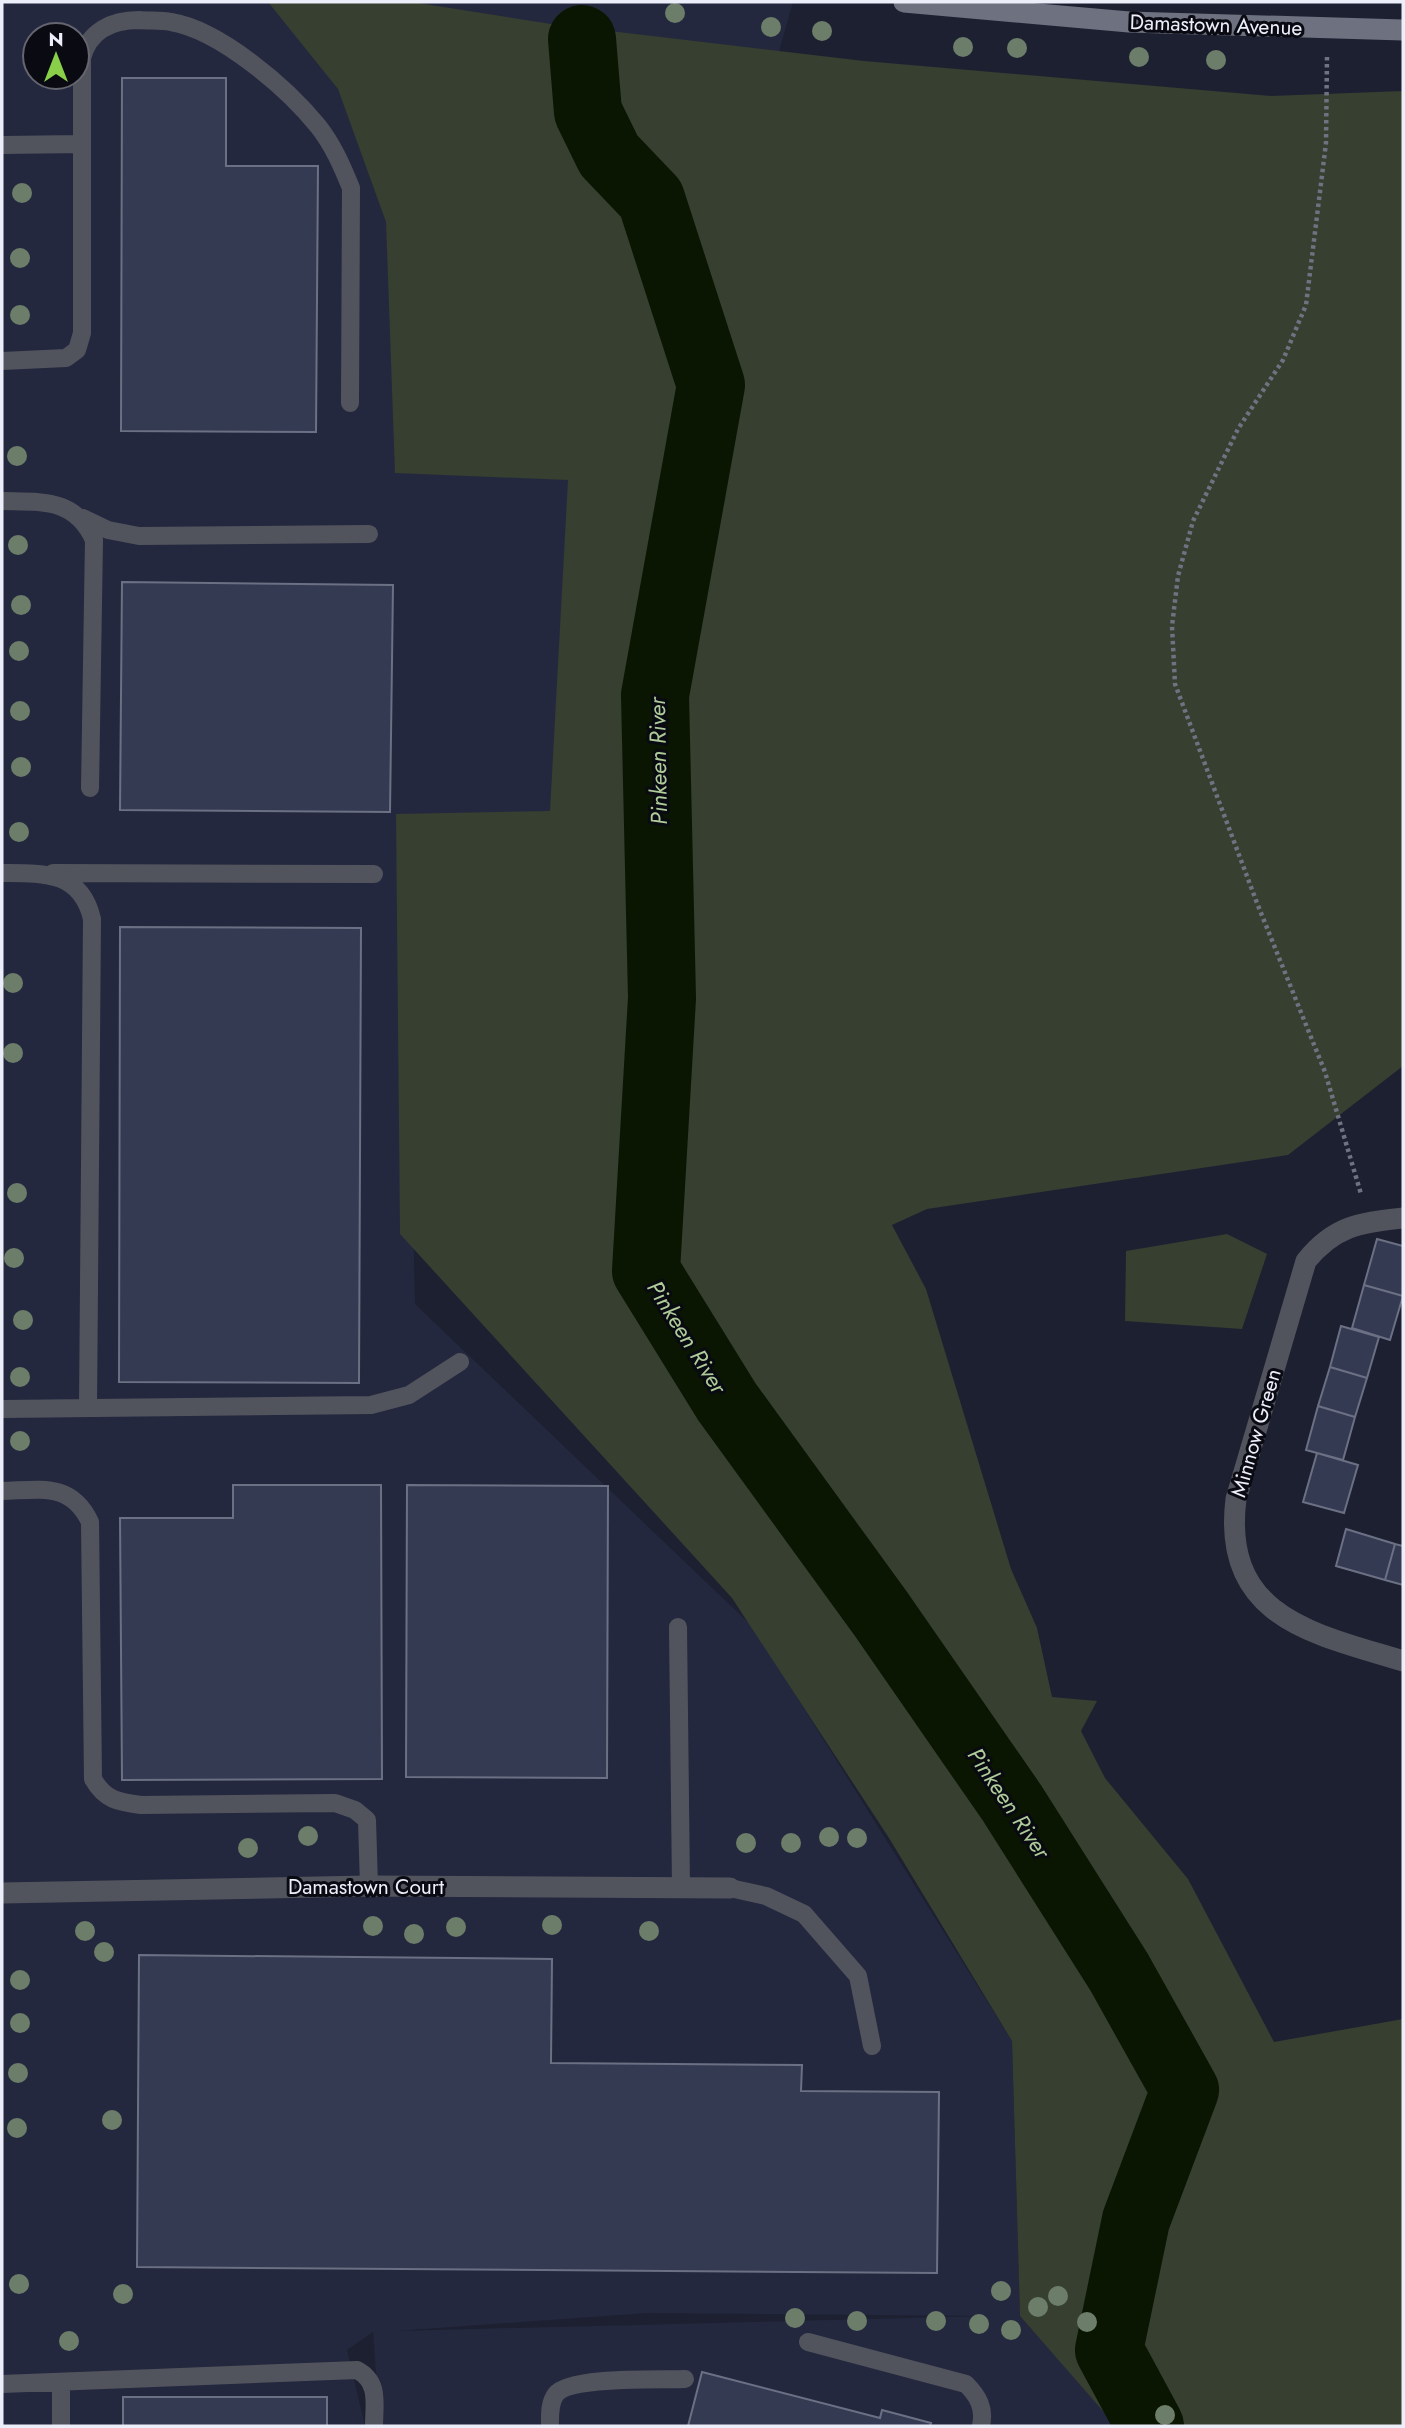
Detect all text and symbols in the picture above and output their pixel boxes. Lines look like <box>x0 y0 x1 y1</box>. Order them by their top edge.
street label: Damastown Avenue <box>1129 7 1303 43</box>
north arrow <box>21 21 91 91</box>
text: N <box>48 26 64 53</box>
water label: Pinkeen River <box>640 695 676 825</box>
water label: Pinkeen River <box>639 1274 736 1401</box>
street label: Minnow Green <box>1223 1365 1289 1501</box>
water label: Pinkeen River <box>959 1741 1060 1867</box>
street label: Damastown Court <box>288 1872 444 1902</box>

